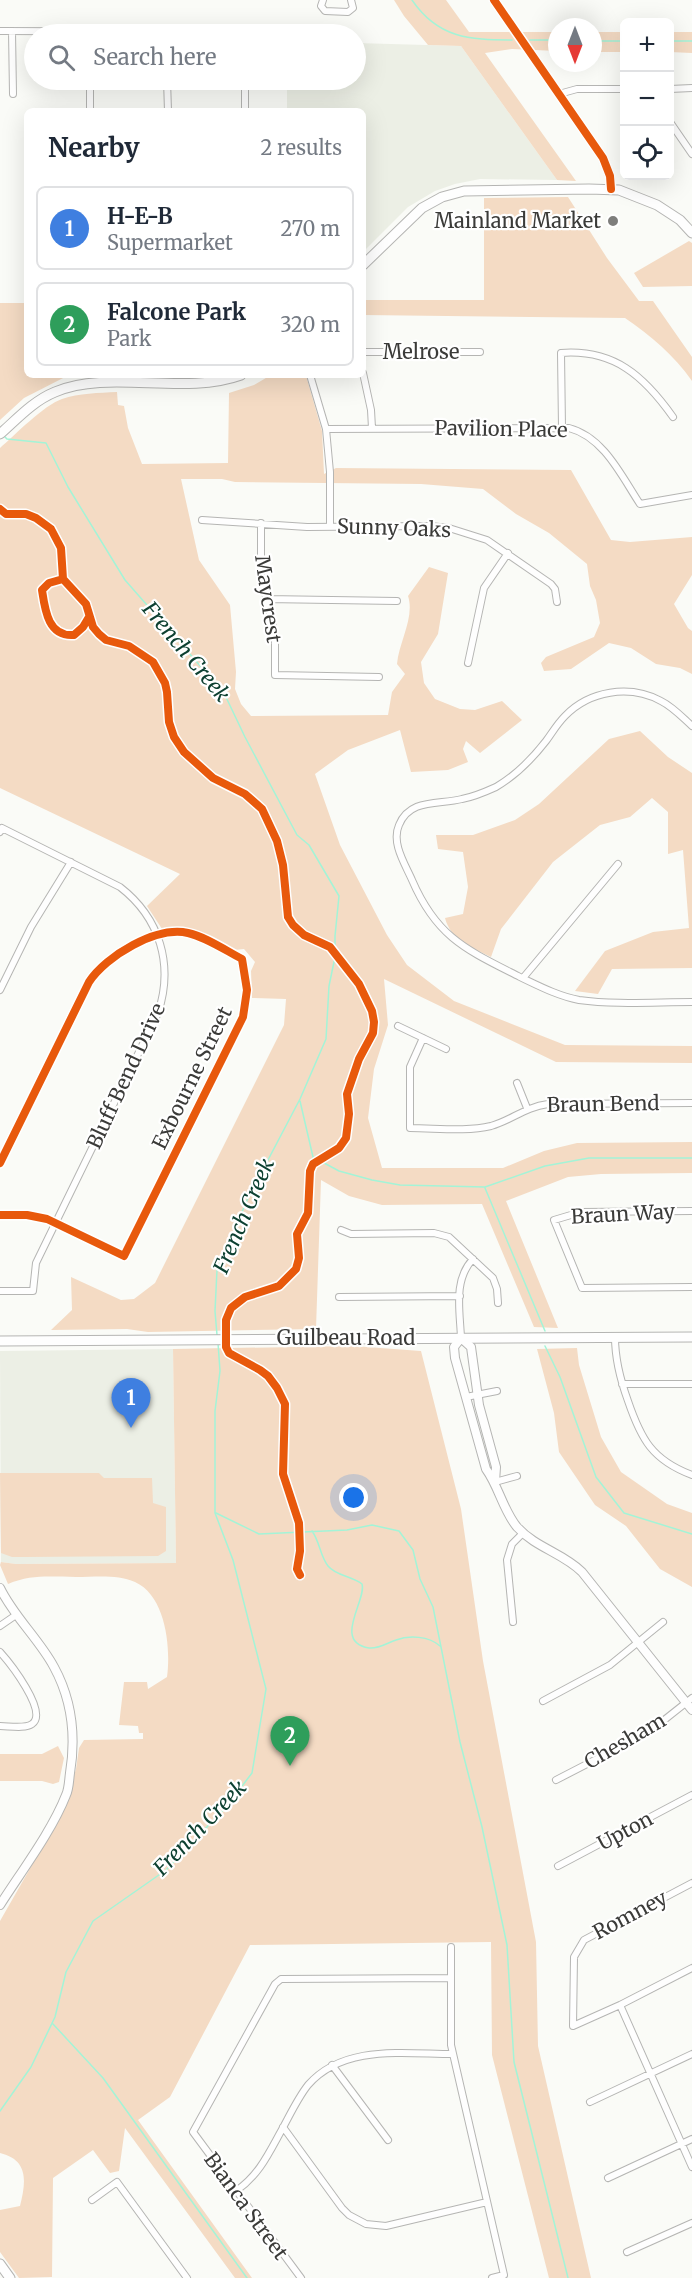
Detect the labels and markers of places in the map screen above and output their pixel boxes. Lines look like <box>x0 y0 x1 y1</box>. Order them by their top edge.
place label: Mainland Market <box>434 208 601 233</box>
marker: Mainland Market <box>606 214 620 228</box>
pin: 1 <box>112 1378 150 1428</box>
pin: 2 <box>270 1716 310 1766</box>

